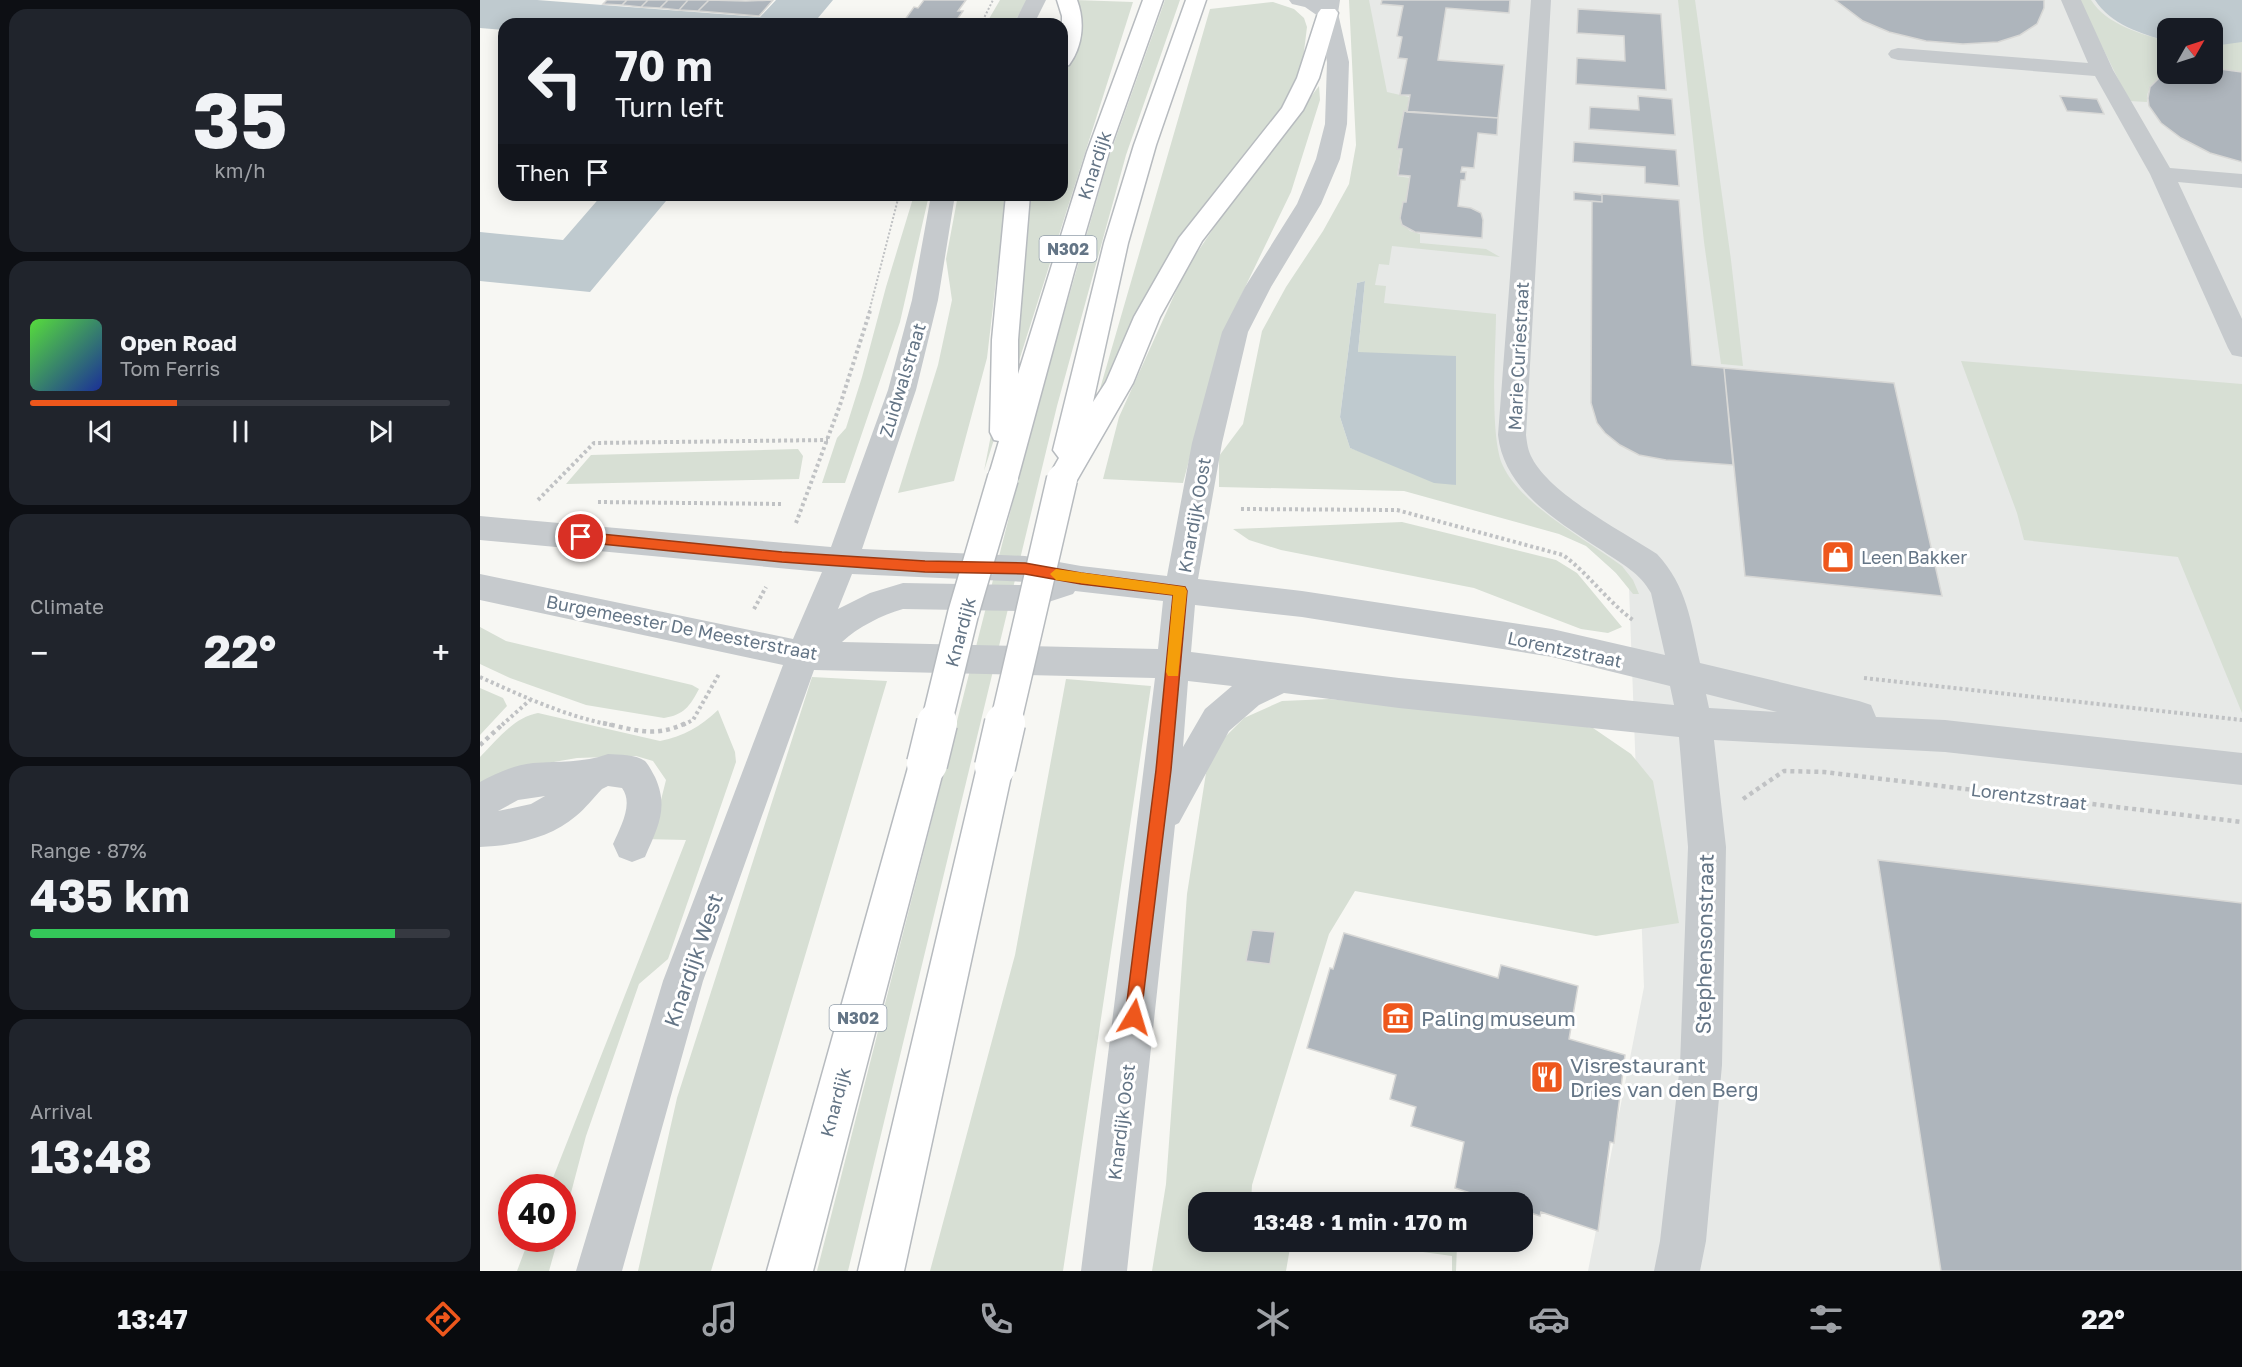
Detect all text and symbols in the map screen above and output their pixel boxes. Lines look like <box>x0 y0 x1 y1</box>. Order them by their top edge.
north arrow <box>2157 18 2223 84</box>
map controls <box>2157 18 2223 84</box>
text: 70 m <box>615 40 712 90</box>
icon: left <box>516 42 594 120</box>
text: 35 <box>192 72 288 165</box>
text: Turn left <box>615 91 724 123</box>
street label: Knardijk <box>1073 128 1115 202</box>
icon: arrive <box>581 156 614 189</box>
text: km/h <box>215 158 265 182</box>
text: Then <box>516 159 569 186</box>
road number: N302 <box>1040 236 1096 262</box>
street label: Marie Curiestraat <box>1503 281 1533 431</box>
street label: Zuidwalstraat <box>874 320 930 440</box>
text: Open Road <box>120 329 237 356</box>
text: Tom Ferris <box>120 356 220 380</box>
icon: previous <box>84 415 117 448</box>
icon: pause <box>224 415 257 448</box>
icon: next <box>364 415 397 448</box>
street label: Knardijk Oost <box>1173 456 1215 574</box>
pin <box>555 511 606 562</box>
icon: arrive <box>564 520 597 553</box>
shop icon: Leen Bakker <box>1820 539 1856 575</box>
place label: Leen Bakker <box>1861 546 1967 568</box>
street label: Burgemeester De Meesterstraat <box>545 590 819 664</box>
text: Climate <box>30 594 104 618</box>
street label: Knardijk <box>940 595 980 669</box>
text: 22° <box>204 624 276 678</box>
street label: Lorentzstraat <box>1506 626 1624 672</box>
text: − <box>30 633 48 672</box>
text: + <box>432 633 450 672</box>
street label: Lorentzstraat <box>1970 778 2088 814</box>
text: Range · 87% <box>30 838 147 862</box>
street label: Stephensonstraat <box>1689 853 1719 1035</box>
text: 435 km <box>30 868 190 922</box>
street label: Knardijk West <box>658 890 728 1030</box>
position arrow <box>1102 985 1166 1049</box>
museum icon: Paling museum <box>1380 1000 1416 1036</box>
road number: N302 <box>830 1005 886 1031</box>
place label: Paling museum <box>1421 1005 1576 1031</box>
place label: Visrestaurant Dries van den Berg <box>1570 1052 1759 1102</box>
restaurant icon: Visrestaurant Dries van den Berg <box>1529 1059 1565 1095</box>
street label: Knardijk Oost <box>1103 1063 1139 1181</box>
street label: Knardijk <box>815 1065 855 1139</box>
text: Arrival <box>30 1099 93 1123</box>
text: 13:48 <box>30 1129 152 1183</box>
speed limit sign: 40 <box>498 1174 576 1252</box>
text: 13:48 · 1 min · 170 m <box>1254 1208 1467 1235</box>
icon: directions <box>422 1298 464 1340</box>
icon: music <box>699 1298 741 1340</box>
icon: phone <box>975 1298 1017 1340</box>
icon: climate <box>1252 1298 1294 1340</box>
icon: car <box>1528 1298 1570 1340</box>
icon: filters <box>1805 1298 1847 1340</box>
text: 13:47 <box>117 1303 188 1335</box>
text: 22° <box>2081 1303 2125 1335</box>

